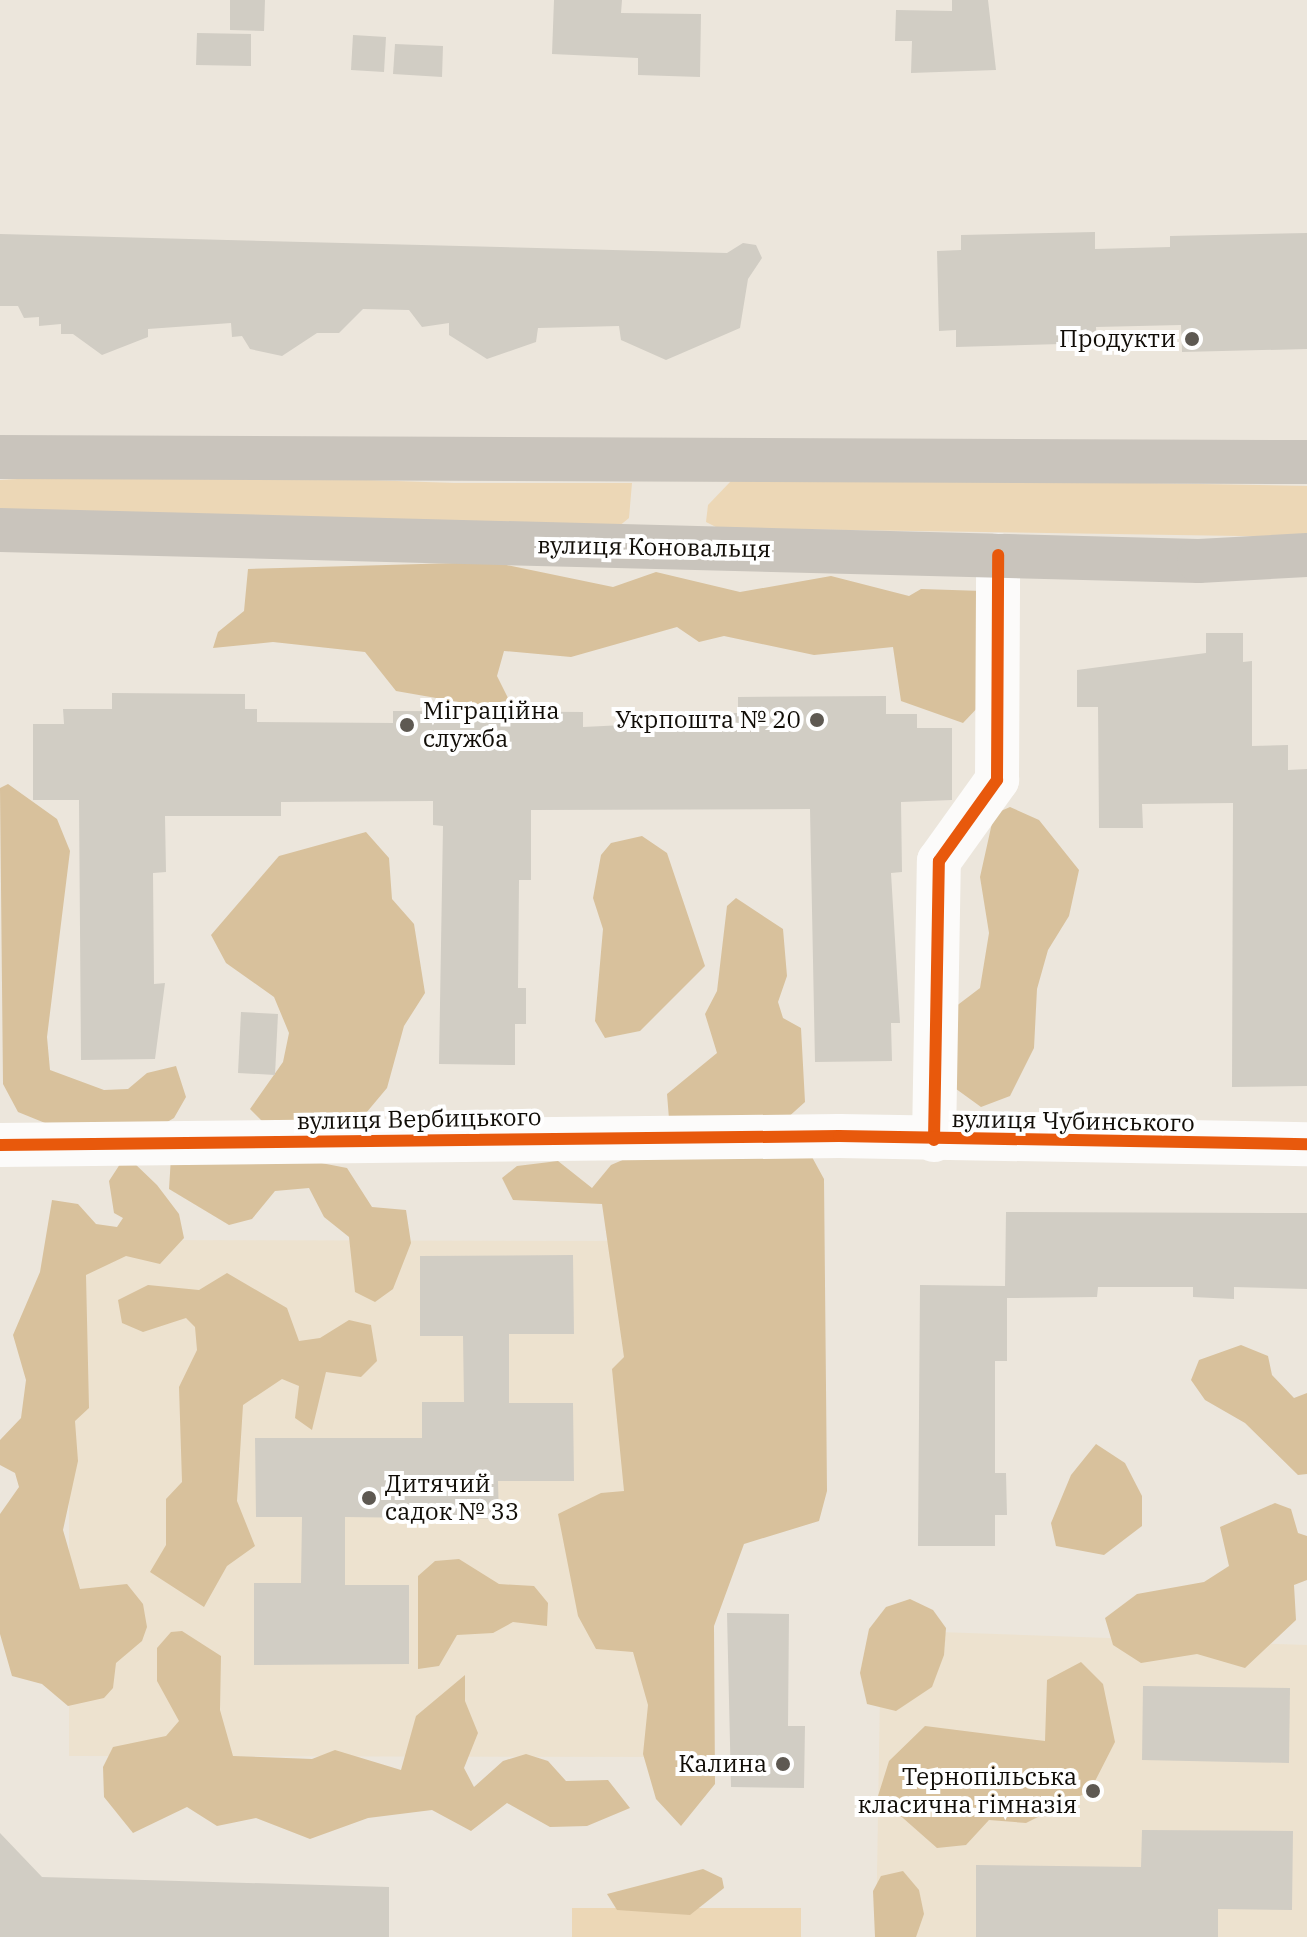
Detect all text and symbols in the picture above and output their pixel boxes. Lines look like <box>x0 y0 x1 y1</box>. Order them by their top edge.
place label: Продукти <box>1059 325 1176 353</box>
marker: Продукти <box>1183 330 1201 348</box>
street label: вулиця Коновальця <box>537 531 771 563</box>
place label: Міграційна служба <box>423 697 560 753</box>
place label: Укрпошта № 20 <box>615 706 801 734</box>
marker: Укрпошта № 20 <box>808 711 826 729</box>
marker: Міграційна служба <box>398 716 416 734</box>
street label: вулиця Вербицького <box>296 1102 542 1136</box>
street label: вулиця Чубинського <box>951 1104 1195 1138</box>
place label: Дитячий садок № 33 <box>385 1470 519 1526</box>
marker: Дитячий садок № 33 <box>360 1489 378 1507</box>
place label: Калина <box>678 1750 767 1778</box>
marker: Калина <box>774 1755 792 1773</box>
place label: Тернопільська класична гімназія <box>858 1763 1077 1819</box>
marker: Тернопільська класична гімназія <box>1084 1782 1102 1800</box>

